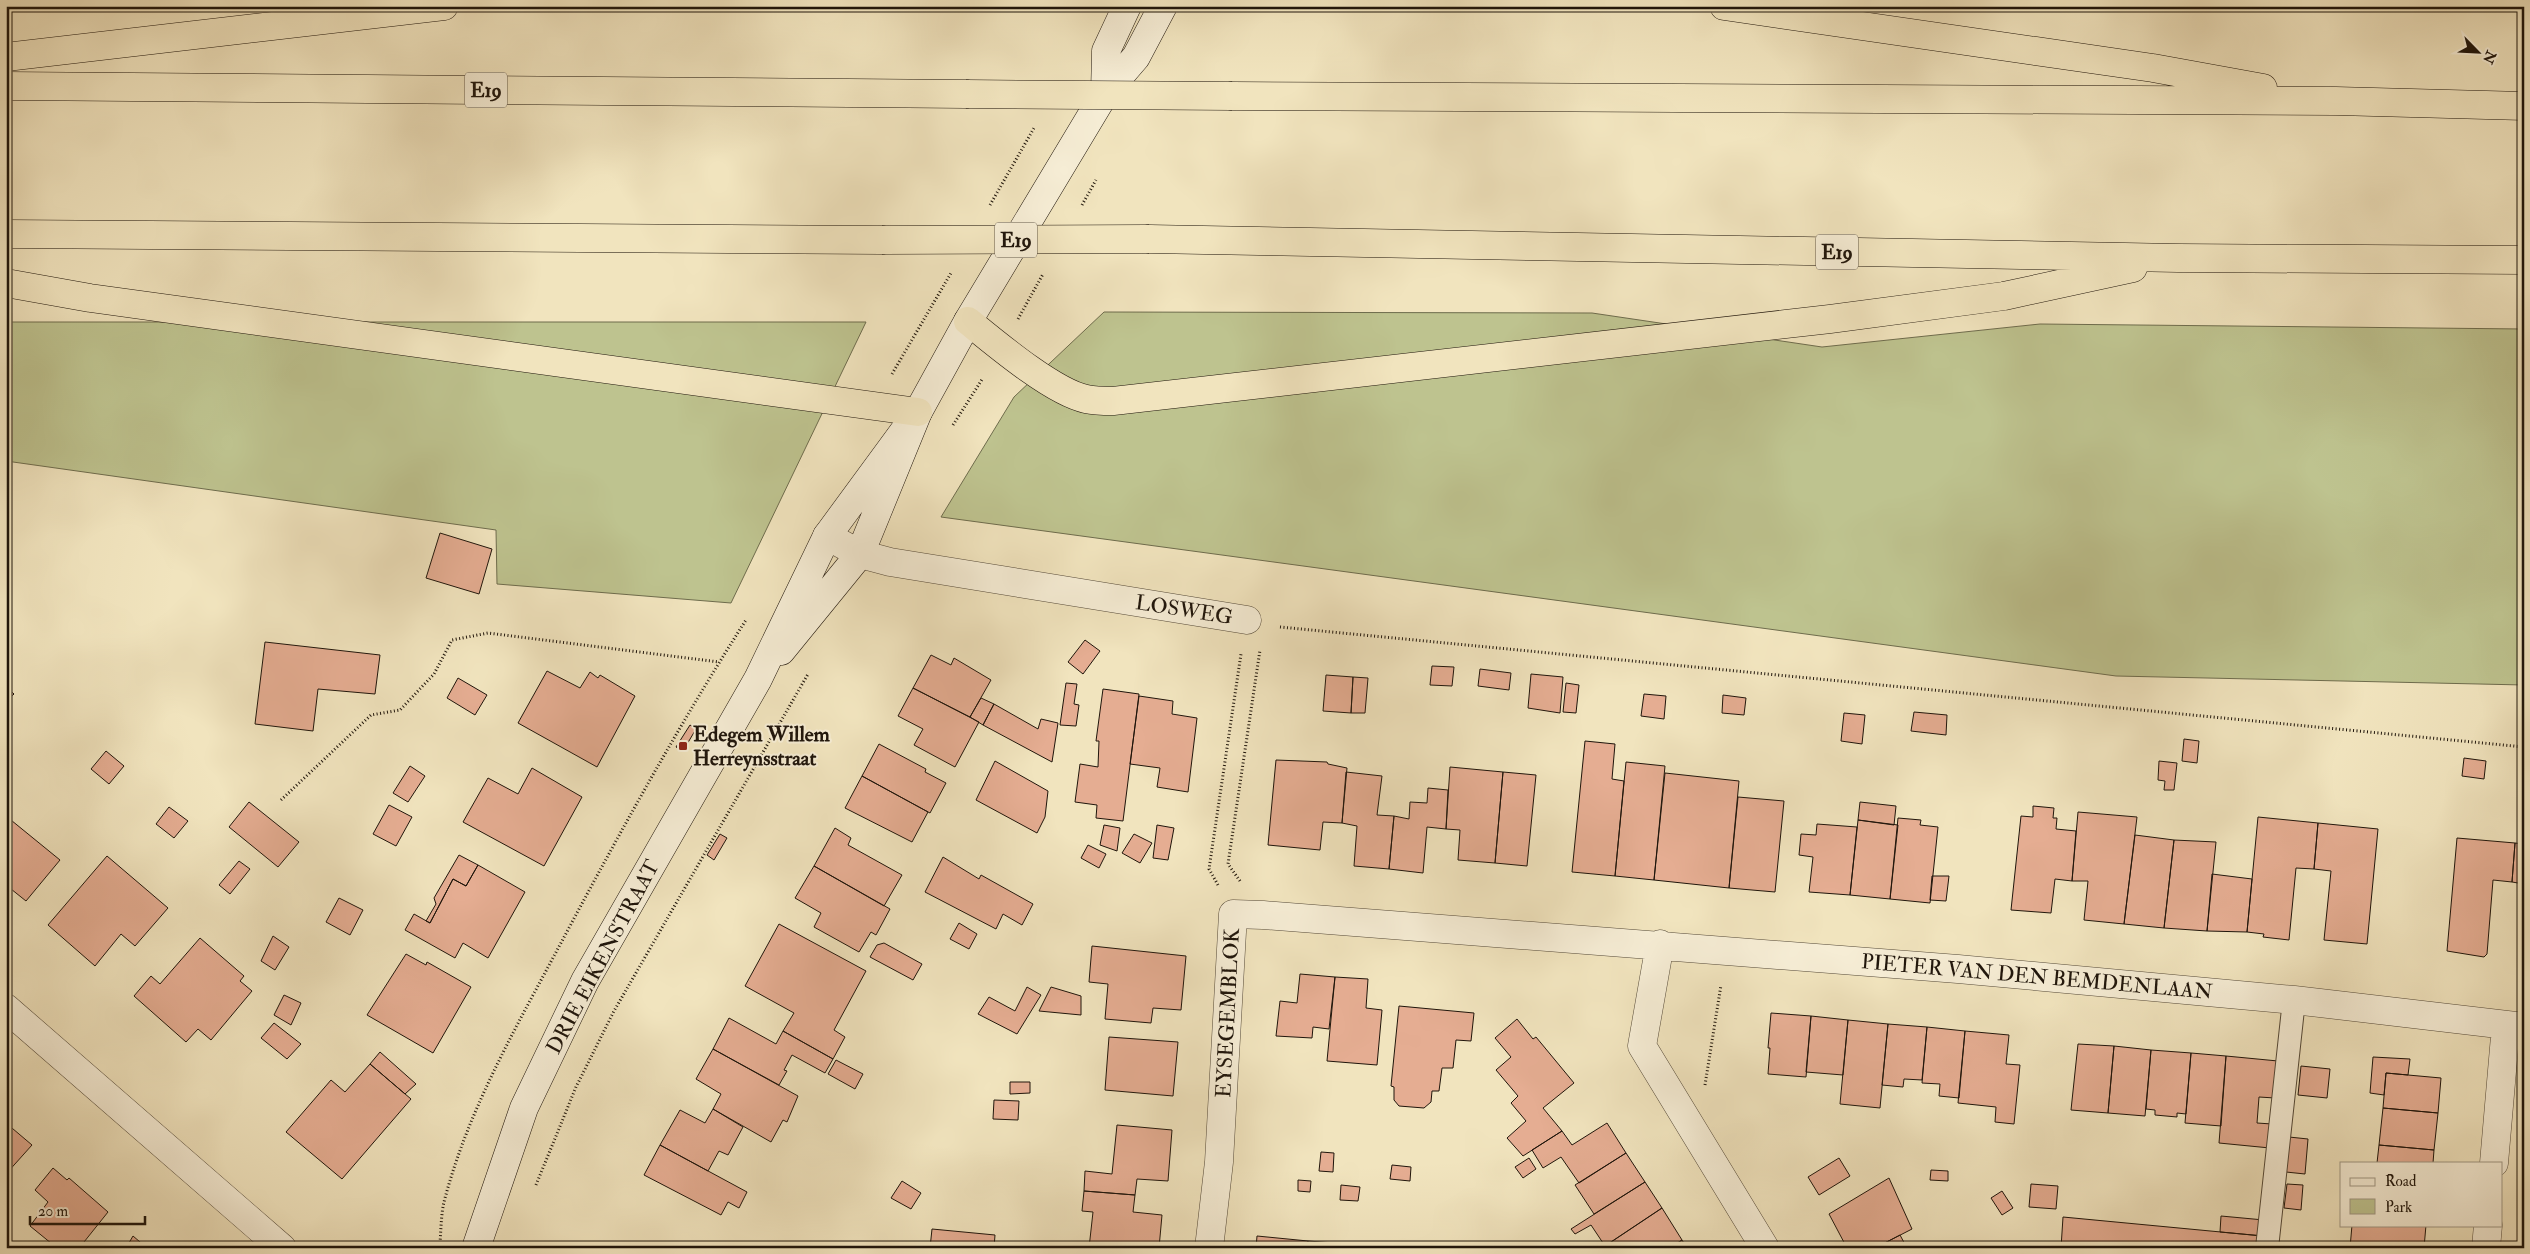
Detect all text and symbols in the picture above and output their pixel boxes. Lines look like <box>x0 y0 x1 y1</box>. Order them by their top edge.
north arrow <box>2452 28 2502 78</box>
text: N <box>2479 47 2500 67</box>
road number: E19 <box>465 72 507 108</box>
road number: E19 <box>995 222 1037 258</box>
road number: E19 <box>1816 234 1858 270</box>
street label: LOSWEG <box>1133 589 1235 631</box>
place label: Edegem Willem Herreynsstraat <box>693 721 830 772</box>
marker: Edegem Willem Herreynsstraat <box>677 740 689 752</box>
street label: DRIE EIKENSTRAAT <box>540 855 666 1059</box>
street label: EYSEGEMBLOK <box>1210 927 1246 1099</box>
street label: PIETER VAN DEN BEMDENLAAN <box>1860 948 2214 1006</box>
legend <box>2340 1162 2502 1226</box>
text: Road <box>2385 1172 2417 1191</box>
scale bar <box>30 1194 145 1226</box>
text: Park <box>2385 1198 2412 1217</box>
text: 20 m <box>38 1202 68 1221</box>

